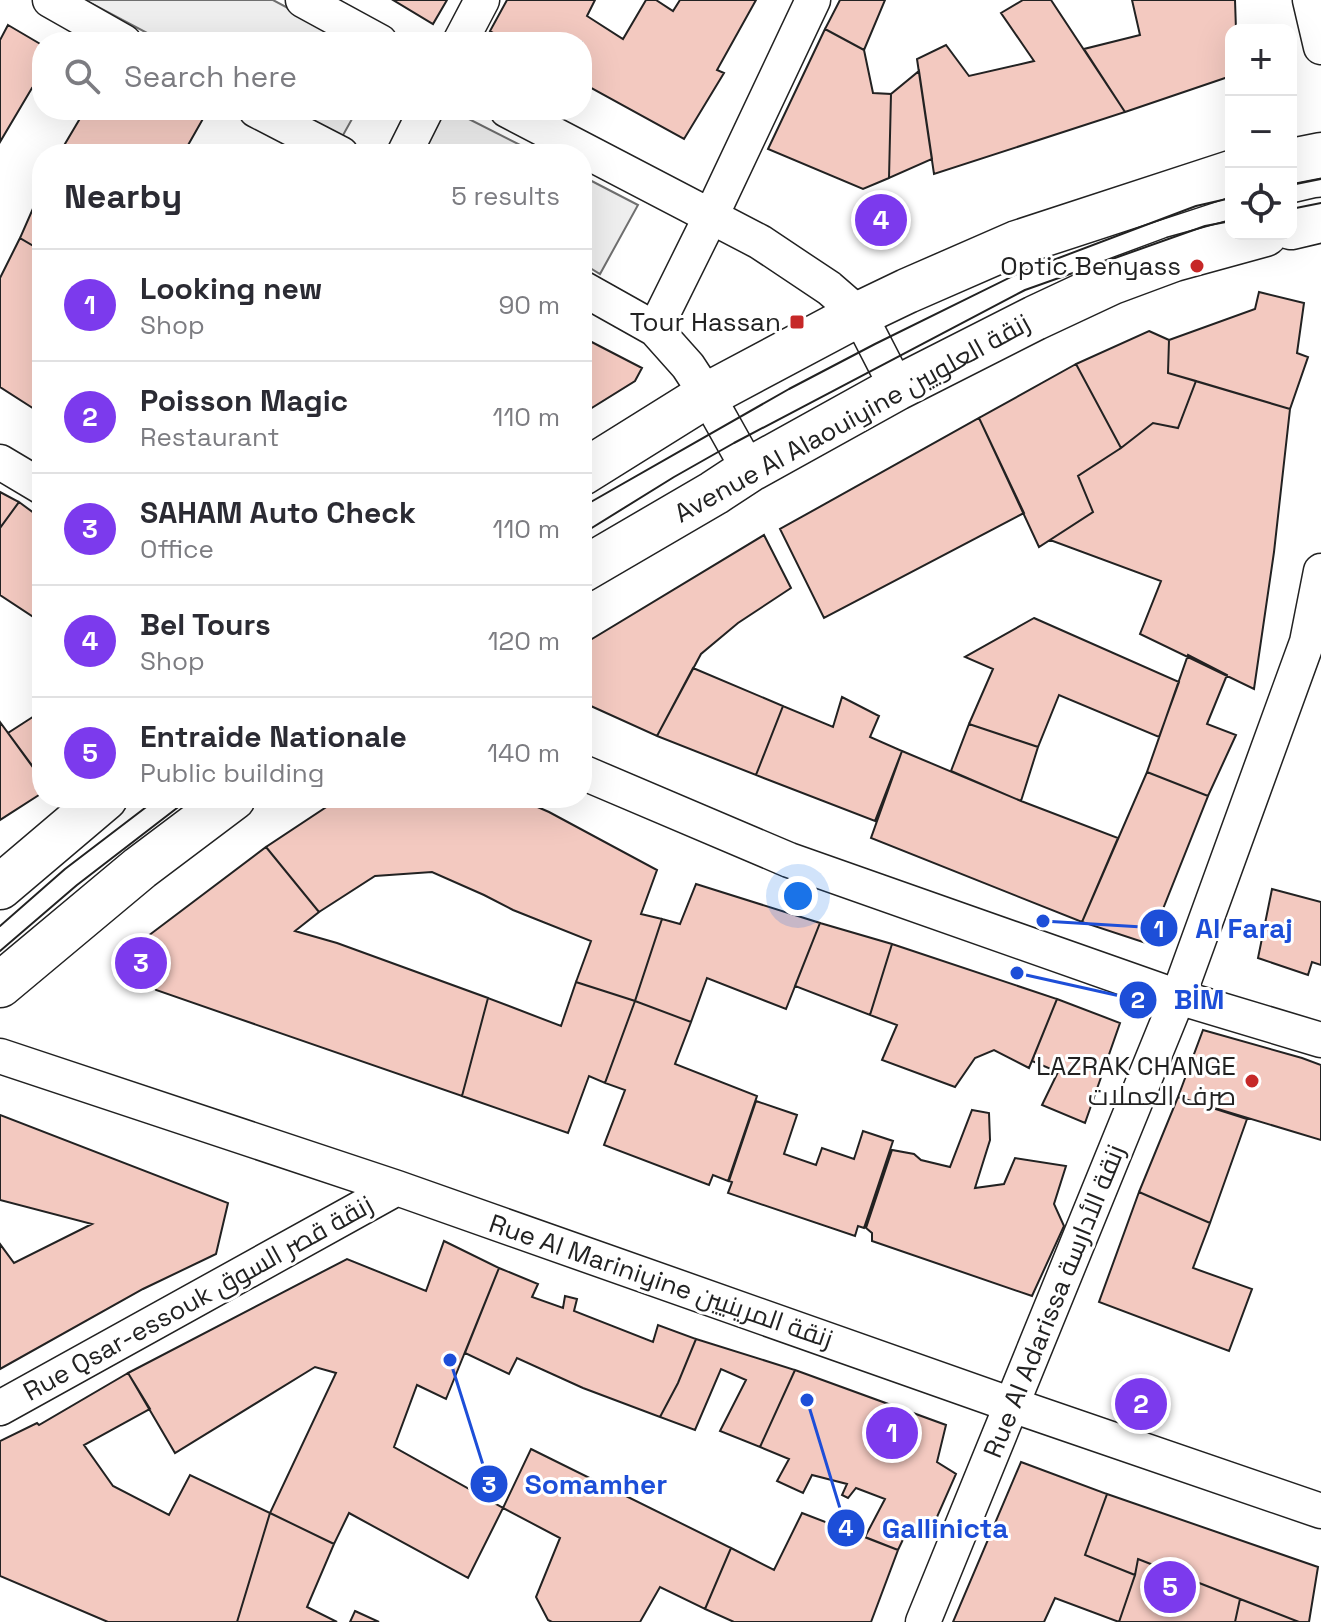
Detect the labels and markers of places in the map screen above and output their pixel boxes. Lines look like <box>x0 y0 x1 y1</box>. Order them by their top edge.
pin: 4 <box>855 190 907 250</box>
place label: Optic Benyass <box>1000 249 1181 283</box>
marker: Optic Benyass <box>1188 257 1206 275</box>
place label: Tour Hassan <box>630 305 781 339</box>
marker: Tour Hassan <box>788 313 806 331</box>
callout: Al Faraj <box>1139 902 1309 954</box>
pin: 3 <box>115 933 167 993</box>
callout: BİM <box>1118 974 1240 1026</box>
place label: LAZRAK CHANGE صرف العملات <box>1036 1049 1236 1113</box>
marker: LAZRAK CHANGE صرف العملات <box>1243 1072 1261 1090</box>
pin: 2 <box>1115 1374 1167 1434</box>
pin: 1 <box>866 1403 918 1463</box>
callout: Somamher <box>469 1458 683 1510</box>
callout: Gallinicta <box>826 1502 1025 1554</box>
pin: 5 <box>1144 1557 1196 1617</box>

